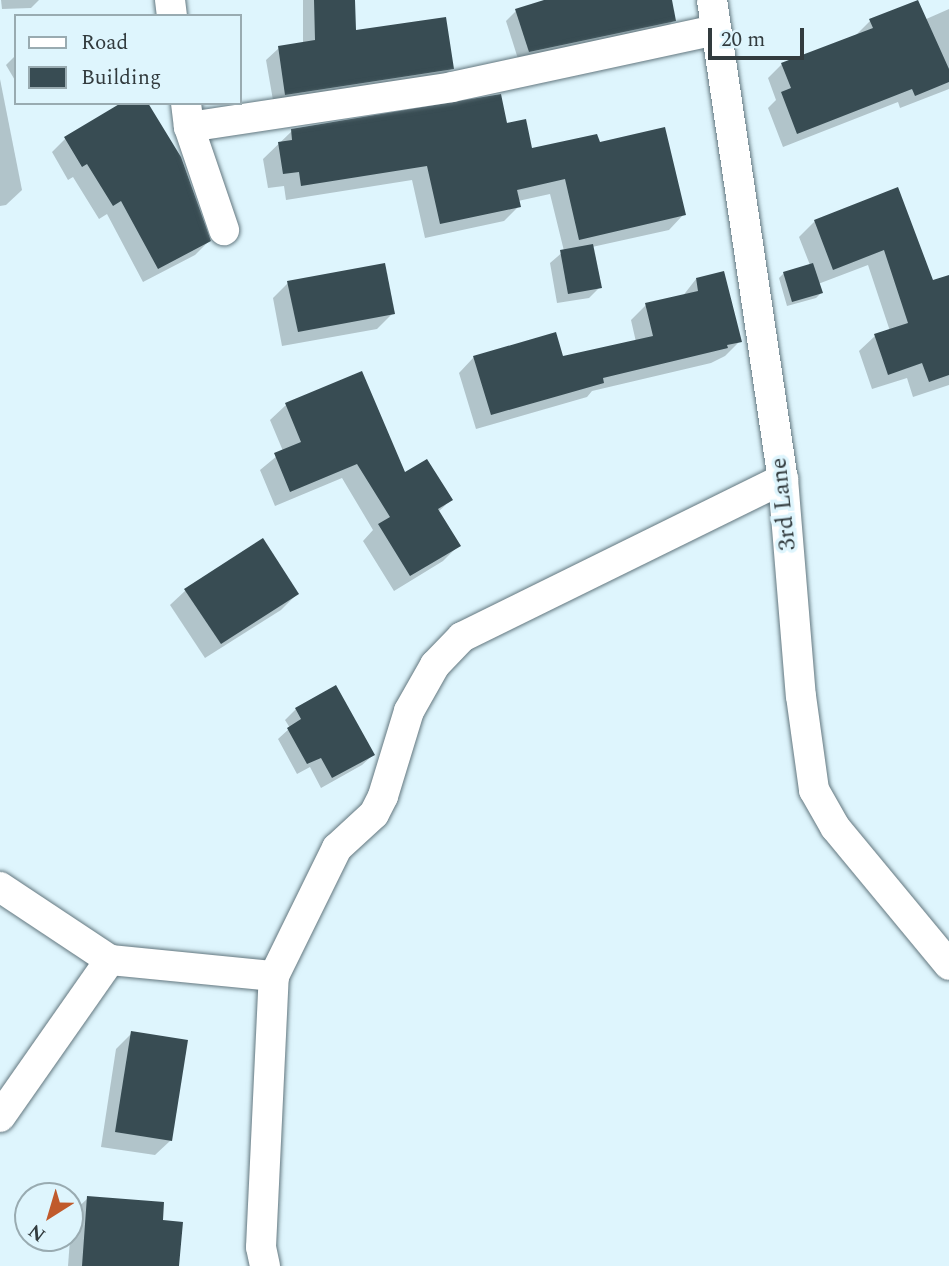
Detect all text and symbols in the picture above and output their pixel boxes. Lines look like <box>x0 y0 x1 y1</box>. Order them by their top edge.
legend <box>14 14 242 105</box>
scale bar <box>711 14 807 58</box>
text: 20 m <box>721 24 765 56</box>
text: Road <box>81 27 128 59</box>
text: Building <box>81 62 161 94</box>
street label: 3rd Lane <box>765 456 803 552</box>
north arrow <box>14 1182 84 1252</box>
text: N <box>22 1216 52 1249</box>

